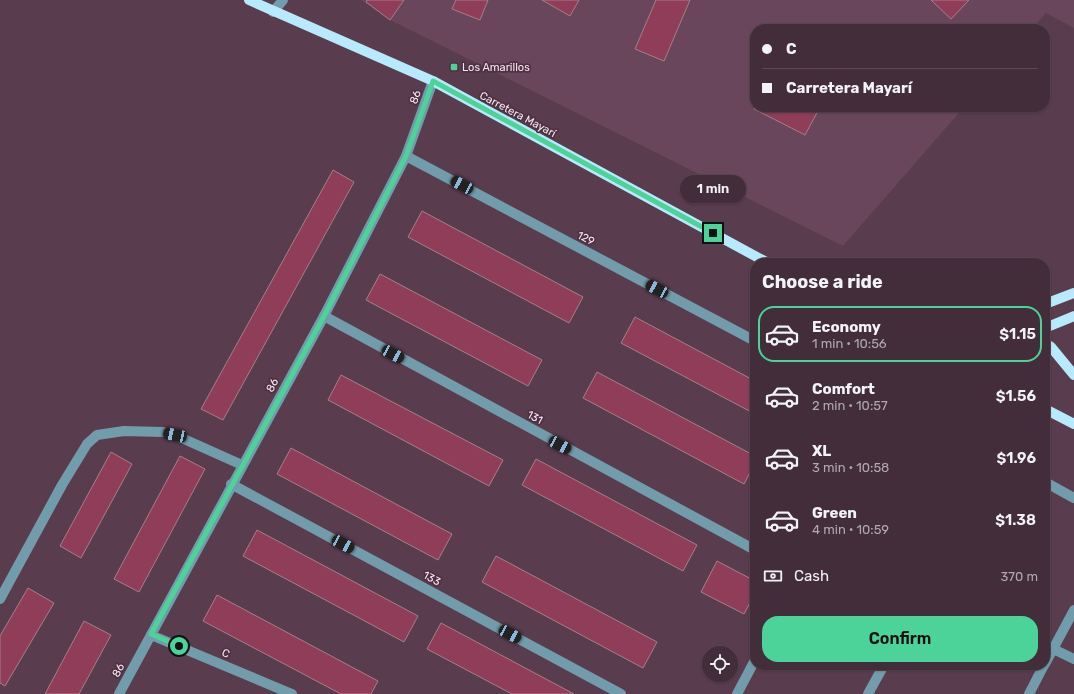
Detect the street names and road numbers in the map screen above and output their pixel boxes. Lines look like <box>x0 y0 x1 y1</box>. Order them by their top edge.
street label: 86 <box>407 88 424 106</box>
street label: Carretera Mayarí <box>477 89 559 141</box>
street label: 129 <box>575 229 597 248</box>
street label: 86 <box>263 376 282 394</box>
street label: 131 <box>525 408 545 427</box>
street label: 133 <box>421 568 443 589</box>
street label: C <box>220 646 232 661</box>
street label: 86 <box>109 661 128 679</box>

